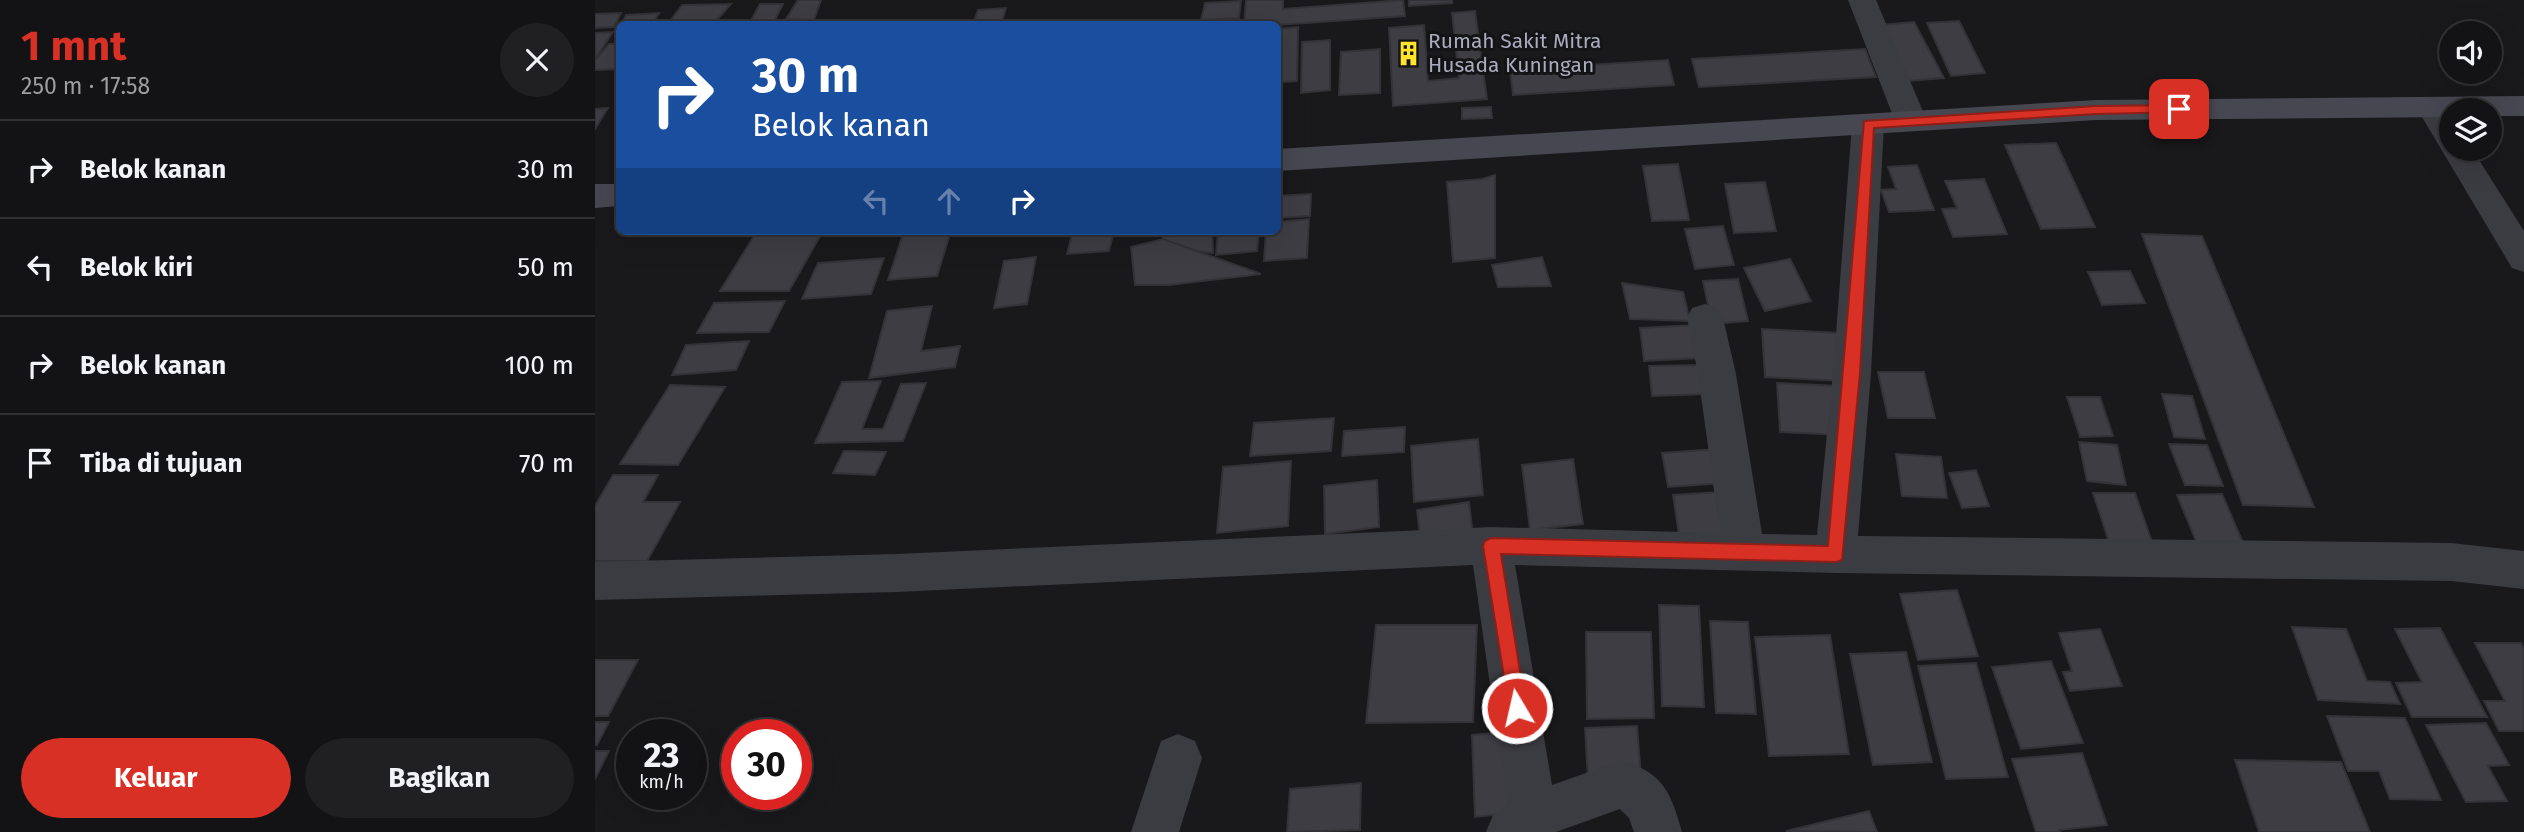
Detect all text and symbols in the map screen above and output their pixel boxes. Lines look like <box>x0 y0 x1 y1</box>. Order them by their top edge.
text: 1 mnt <box>21 21 126 71</box>
map controls <box>2439 21 2502 161</box>
button: sound <box>2439 21 2502 84</box>
button: close <box>500 23 574 97</box>
place label: Rumah Sakit Mitra Husada Kuningan <box>1428 28 1602 78</box>
building icon: Rumah Sakit Mitra Husada Kuningan <box>1394 39 1422 67</box>
text: 30 m <box>752 46 859 105</box>
icon: right <box>637 49 728 140</box>
text: 250 m · 17:58 <box>21 72 150 100</box>
pin <box>2149 79 2209 139</box>
icon: arrive <box>2160 90 2198 128</box>
button: layers <box>2439 98 2502 161</box>
text: Belok kanan <box>752 106 930 144</box>
icon: right <box>21 150 59 188</box>
text: Belok kanan <box>80 154 226 185</box>
text: 30 m <box>517 154 574 185</box>
icon: left <box>857 182 895 220</box>
icon: ahead <box>930 182 968 220</box>
icon: right <box>1003 182 1041 220</box>
icon: left <box>21 248 59 286</box>
text: Belok kiri <box>80 252 193 283</box>
text: 50 m <box>517 252 574 283</box>
icon: right <box>21 346 59 384</box>
text: Belok kanan <box>80 350 226 381</box>
text: 100 m <box>505 350 574 381</box>
icon: arrive <box>21 444 59 482</box>
text: Tiba di tujuan <box>80 448 242 479</box>
text: 70 m <box>519 448 574 479</box>
position arrow <box>1480 671 1554 745</box>
speed limit sign: 30 <box>721 719 812 810</box>
text: 23 <box>643 734 680 776</box>
button: Keluar <box>21 738 291 818</box>
button: Bagikan <box>305 738 574 818</box>
text: km/h <box>639 771 684 793</box>

